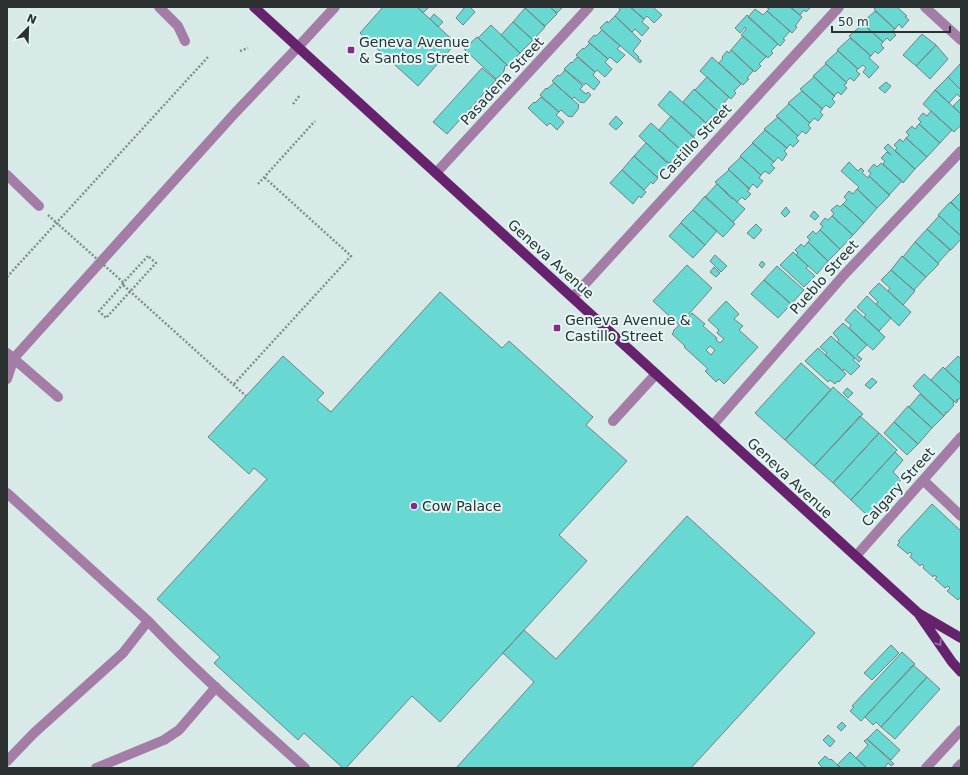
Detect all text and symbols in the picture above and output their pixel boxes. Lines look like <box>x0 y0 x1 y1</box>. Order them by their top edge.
north arrow <box>8 8 48 48</box>
scale bar <box>832 8 950 34</box>
text: N <box>25 11 38 27</box>
text: 50 m <box>838 15 869 29</box>
street label: Pasadena Street <box>457 33 547 128</box>
place label: Geneva Avenue & Santos Street <box>359 34 470 66</box>
marker: Geneva Avenue & Santos Street <box>346 45 356 55</box>
street label: Castillo Street <box>656 100 735 183</box>
street label: Geneva Avenue <box>505 216 597 302</box>
street label: Pueblo Street <box>787 236 862 317</box>
place label: Geneva Avenue & Castillo Street <box>565 312 691 344</box>
marker: Geneva Avenue & Castillo Street <box>552 323 562 333</box>
street label: Geneva Avenue <box>744 435 836 521</box>
street label: Calgary Street <box>858 444 938 530</box>
place label: Cow Palace <box>422 498 501 514</box>
marker: Cow Palace <box>409 501 419 511</box>
one-way arrow <box>934 639 942 646</box>

